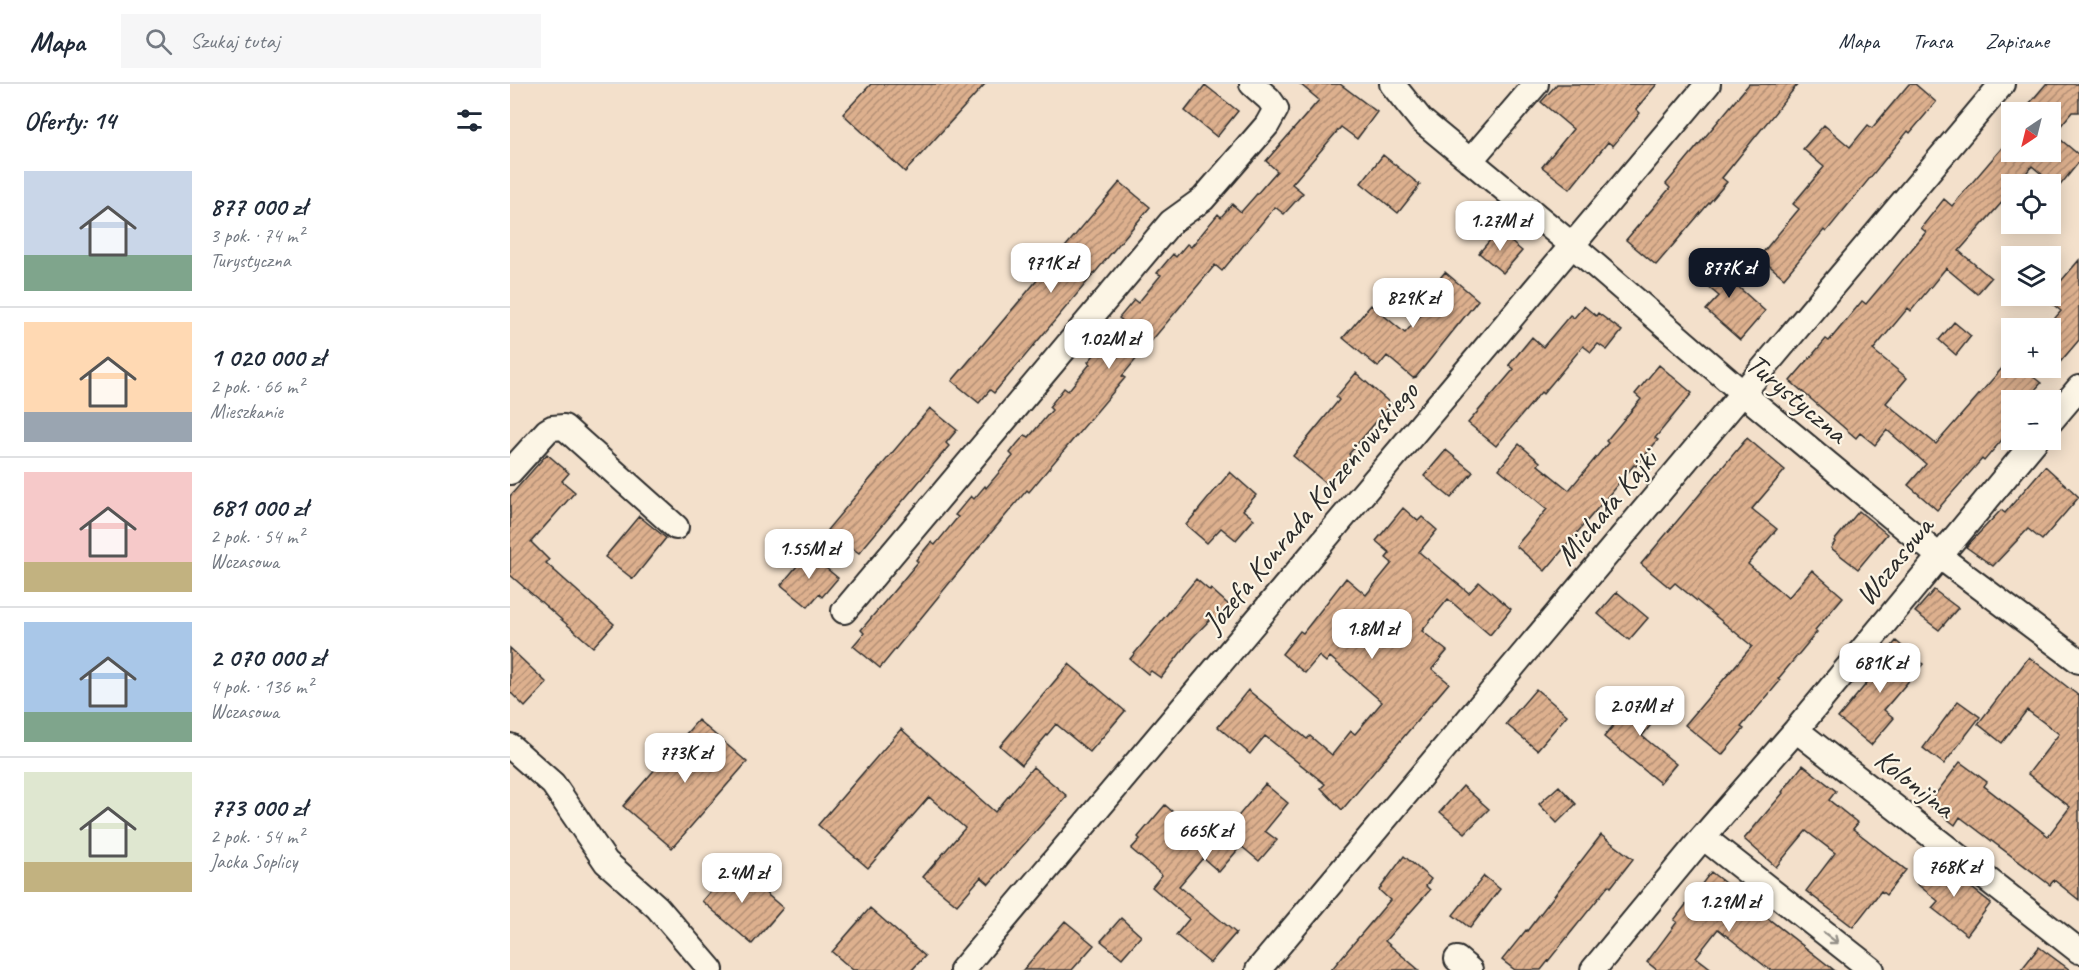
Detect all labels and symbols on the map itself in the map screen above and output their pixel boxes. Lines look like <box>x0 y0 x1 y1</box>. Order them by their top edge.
north arrow <box>2001 102 2061 162</box>
pin: 1.27M zł <box>1438 201 1562 252</box>
pin: 971K zł <box>996 243 1106 294</box>
pin: 877K zł <box>1674 248 1784 299</box>
pin: 829K zł <box>1358 278 1468 329</box>
pin: 1.02M zł <box>1047 319 1171 370</box>
street label: Turystyczna <box>1739 345 1857 453</box>
street label: Józefa Konrada Korzeniowskiego <box>1192 372 1427 642</box>
street label: Michała Kajki <box>1547 439 1668 573</box>
street label: Wczasowa <box>1847 507 1943 613</box>
pin: 1.55M zł <box>747 529 871 580</box>
pin: 1.8M zł <box>1317 609 1427 660</box>
pin: 681K zł <box>1825 643 1935 694</box>
pin: 2.07M zł <box>1578 686 1702 737</box>
pin: 773K zł <box>630 733 740 784</box>
street label: Kolonijna <box>1867 740 1964 827</box>
pin: 665K zł <box>1150 811 1260 862</box>
pin: 768K zł <box>1899 847 2009 898</box>
pin: 2.4M zł <box>687 853 797 904</box>
pin: 1.29M zł <box>1667 882 1791 933</box>
one-way arrow <box>1823 931 1839 944</box>

